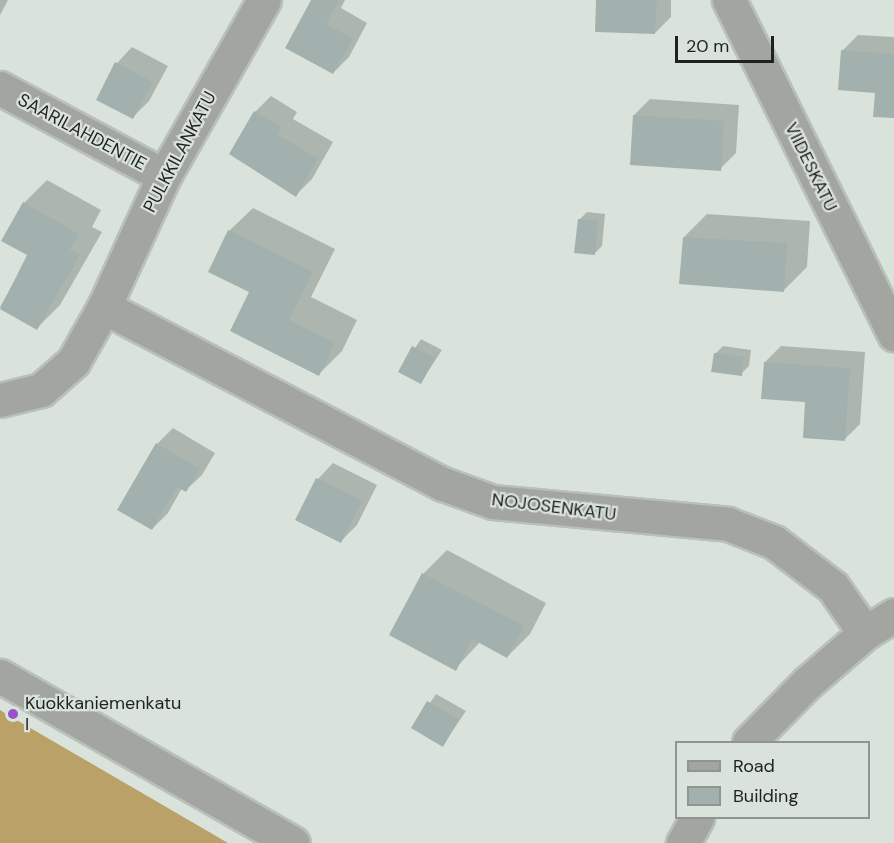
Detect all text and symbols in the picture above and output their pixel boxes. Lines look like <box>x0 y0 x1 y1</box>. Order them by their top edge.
scale bar <box>678 24 777 62</box>
text: 20 m <box>686 34 729 58</box>
street label: PULKKILANKATU <box>139 88 221 216</box>
street label: SAARILAHDENTIE <box>14 89 150 175</box>
street label: VIIDESKATU <box>780 119 842 215</box>
street label: NOJOSENKATU <box>491 489 617 525</box>
place label: Kuokkaniemenkatu I <box>25 693 181 736</box>
marker: Kuokkaniemenkatu I <box>6 707 20 721</box>
legend <box>675 741 870 819</box>
text: Road <box>733 754 775 778</box>
text: Building <box>733 784 798 808</box>

